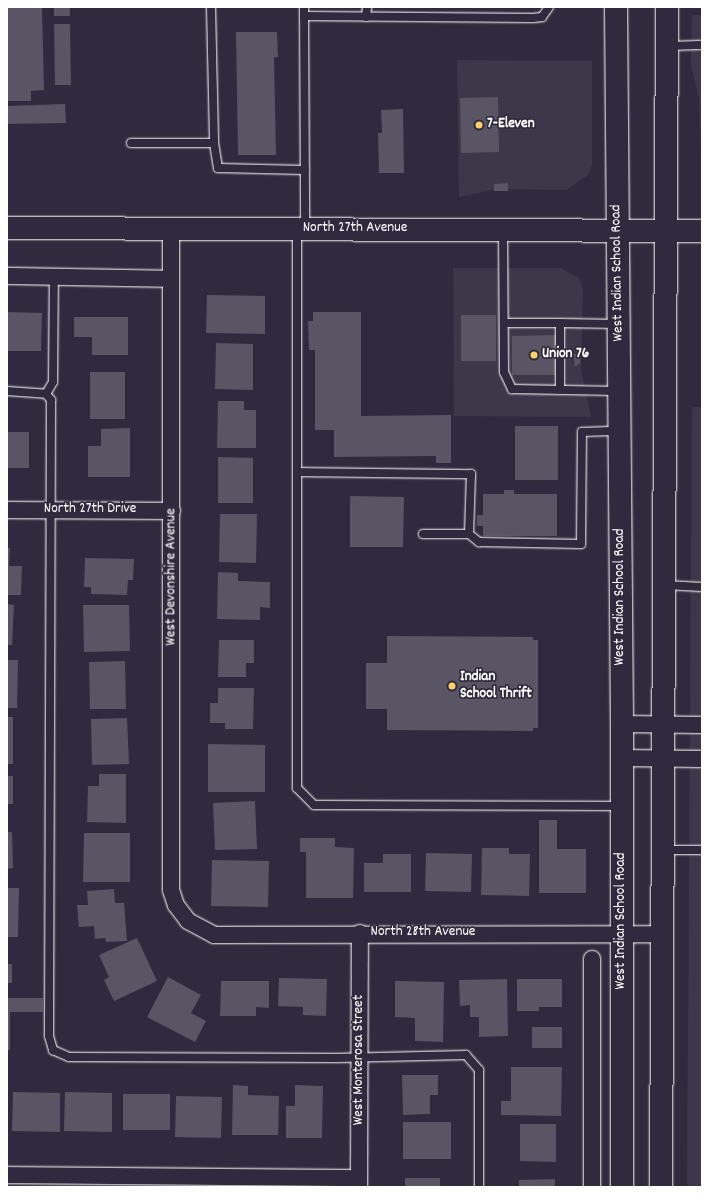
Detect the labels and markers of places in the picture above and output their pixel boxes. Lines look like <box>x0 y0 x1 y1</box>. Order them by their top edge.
place label: 7-Eleven <box>487 116 535 134</box>
marker: 7-Eleven <box>474 120 484 130</box>
place label: Union 76 <box>542 346 589 364</box>
marker: Union 76 <box>529 350 539 360</box>
place label: Indian School Thrift <box>460 668 532 703</box>
marker: Indian School Thrift <box>447 681 457 691</box>

